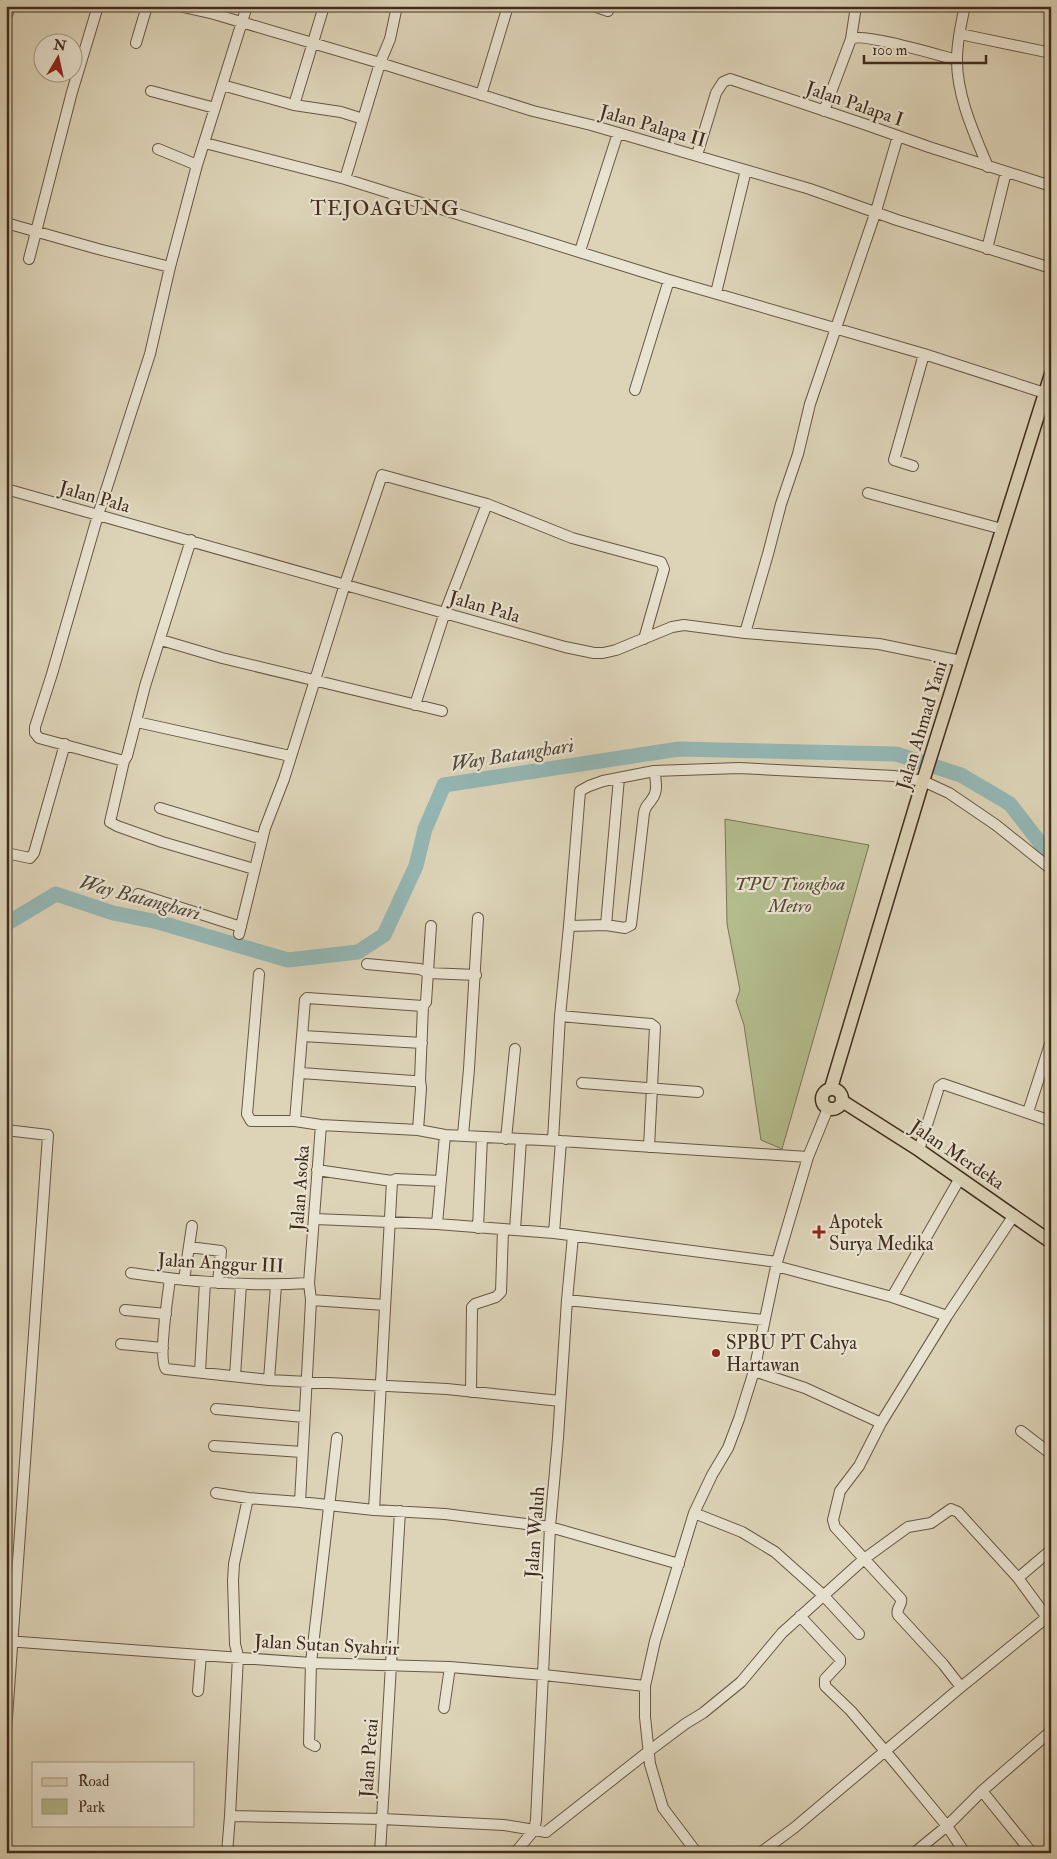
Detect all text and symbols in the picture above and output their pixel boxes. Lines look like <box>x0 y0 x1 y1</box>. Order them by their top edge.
north arrow <box>32 32 82 82</box>
scale bar <box>864 32 987 64</box>
text: N <box>51 36 68 55</box>
text: 100 m <box>872 41 908 60</box>
street label: Jalan Palapa I <box>801 76 907 133</box>
street label: Jalan Palapa II <box>596 99 709 154</box>
district label: TEJOAGUNG <box>310 195 460 222</box>
street label: Jalan Pala <box>55 475 133 519</box>
street label: Jalan Pala <box>445 585 523 629</box>
street label: Jalan Ahmad Yani <box>891 658 953 794</box>
water label: Way Batanghari <box>449 732 576 777</box>
water label: Way Batanghari <box>77 869 204 926</box>
park label: TPU Tionghoa Metro <box>735 872 845 918</box>
street label: Jalan Merdeka <box>905 1114 1009 1195</box>
street label: Jalan Asoka <box>285 1144 315 1233</box>
place label: Apotek Surya Medika <box>828 1210 934 1256</box>
marker: Apotek Surya Medika <box>813 1226 825 1238</box>
street label: Jalan Anggur III <box>156 1248 285 1278</box>
place label: SPBU PT Cahya Hartawan <box>726 1331 857 1377</box>
marker: SPBU PT Cahya Hartawan <box>710 1347 722 1359</box>
street label: Jalan Waluh <box>520 1485 550 1580</box>
street label: Jalan Sutan Syahrir <box>253 1629 400 1661</box>
street label: Jalan Petai <box>354 1718 384 1799</box>
legend <box>32 1762 195 1826</box>
text: Road <box>78 1772 110 1791</box>
text: Park <box>78 1798 105 1817</box>

